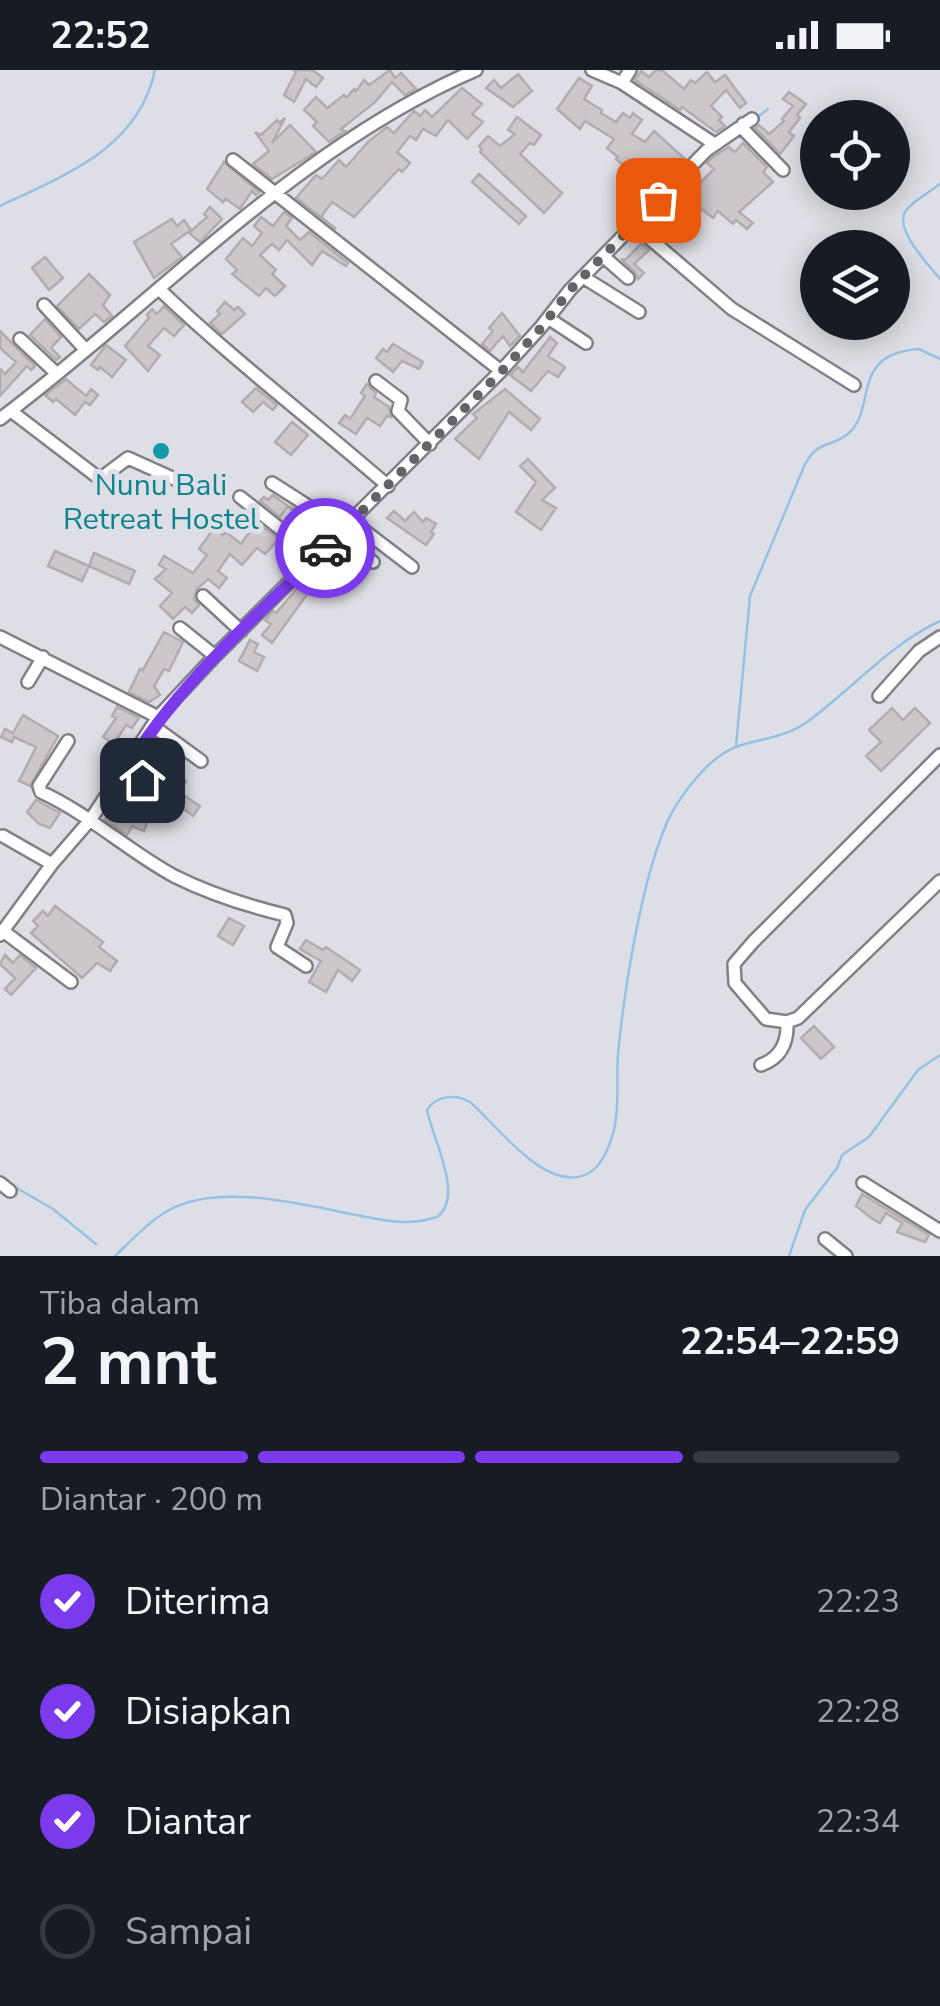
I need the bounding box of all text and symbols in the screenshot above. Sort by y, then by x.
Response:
text: 22:52 [50,10,151,61]
map controls [800,100,910,340]
button: locate [800,100,910,210]
pin [616,158,701,243]
icon: bag [631,173,686,228]
button: layers [800,230,910,340]
marker: Nunu Bali Retreat Hostel [150,440,172,462]
place label: Nunu Bali Retreat Hostel [63,465,259,540]
courier [275,498,375,598]
icon: car [298,521,353,576]
pin [100,738,185,823]
icon: home [115,753,170,808]
text: Tiba dalam [40,1282,200,1325]
text: 22:54–22:59 [680,1316,900,1367]
text: 2 mnt [40,1318,217,1407]
text: Diantar · 200 m [40,1478,263,1521]
icon: check [40,1574,95,1629]
text: Diterima [125,1576,270,1627]
text: 22:23 [816,1580,900,1623]
icon: check [40,1684,95,1739]
text: Disiapkan [125,1686,292,1737]
text: 22:28 [816,1690,900,1733]
icon: check [40,1794,95,1849]
text: Diantar [125,1796,251,1847]
text: 22:34 [816,1800,900,1843]
text: Sampai [125,1906,252,1957]

